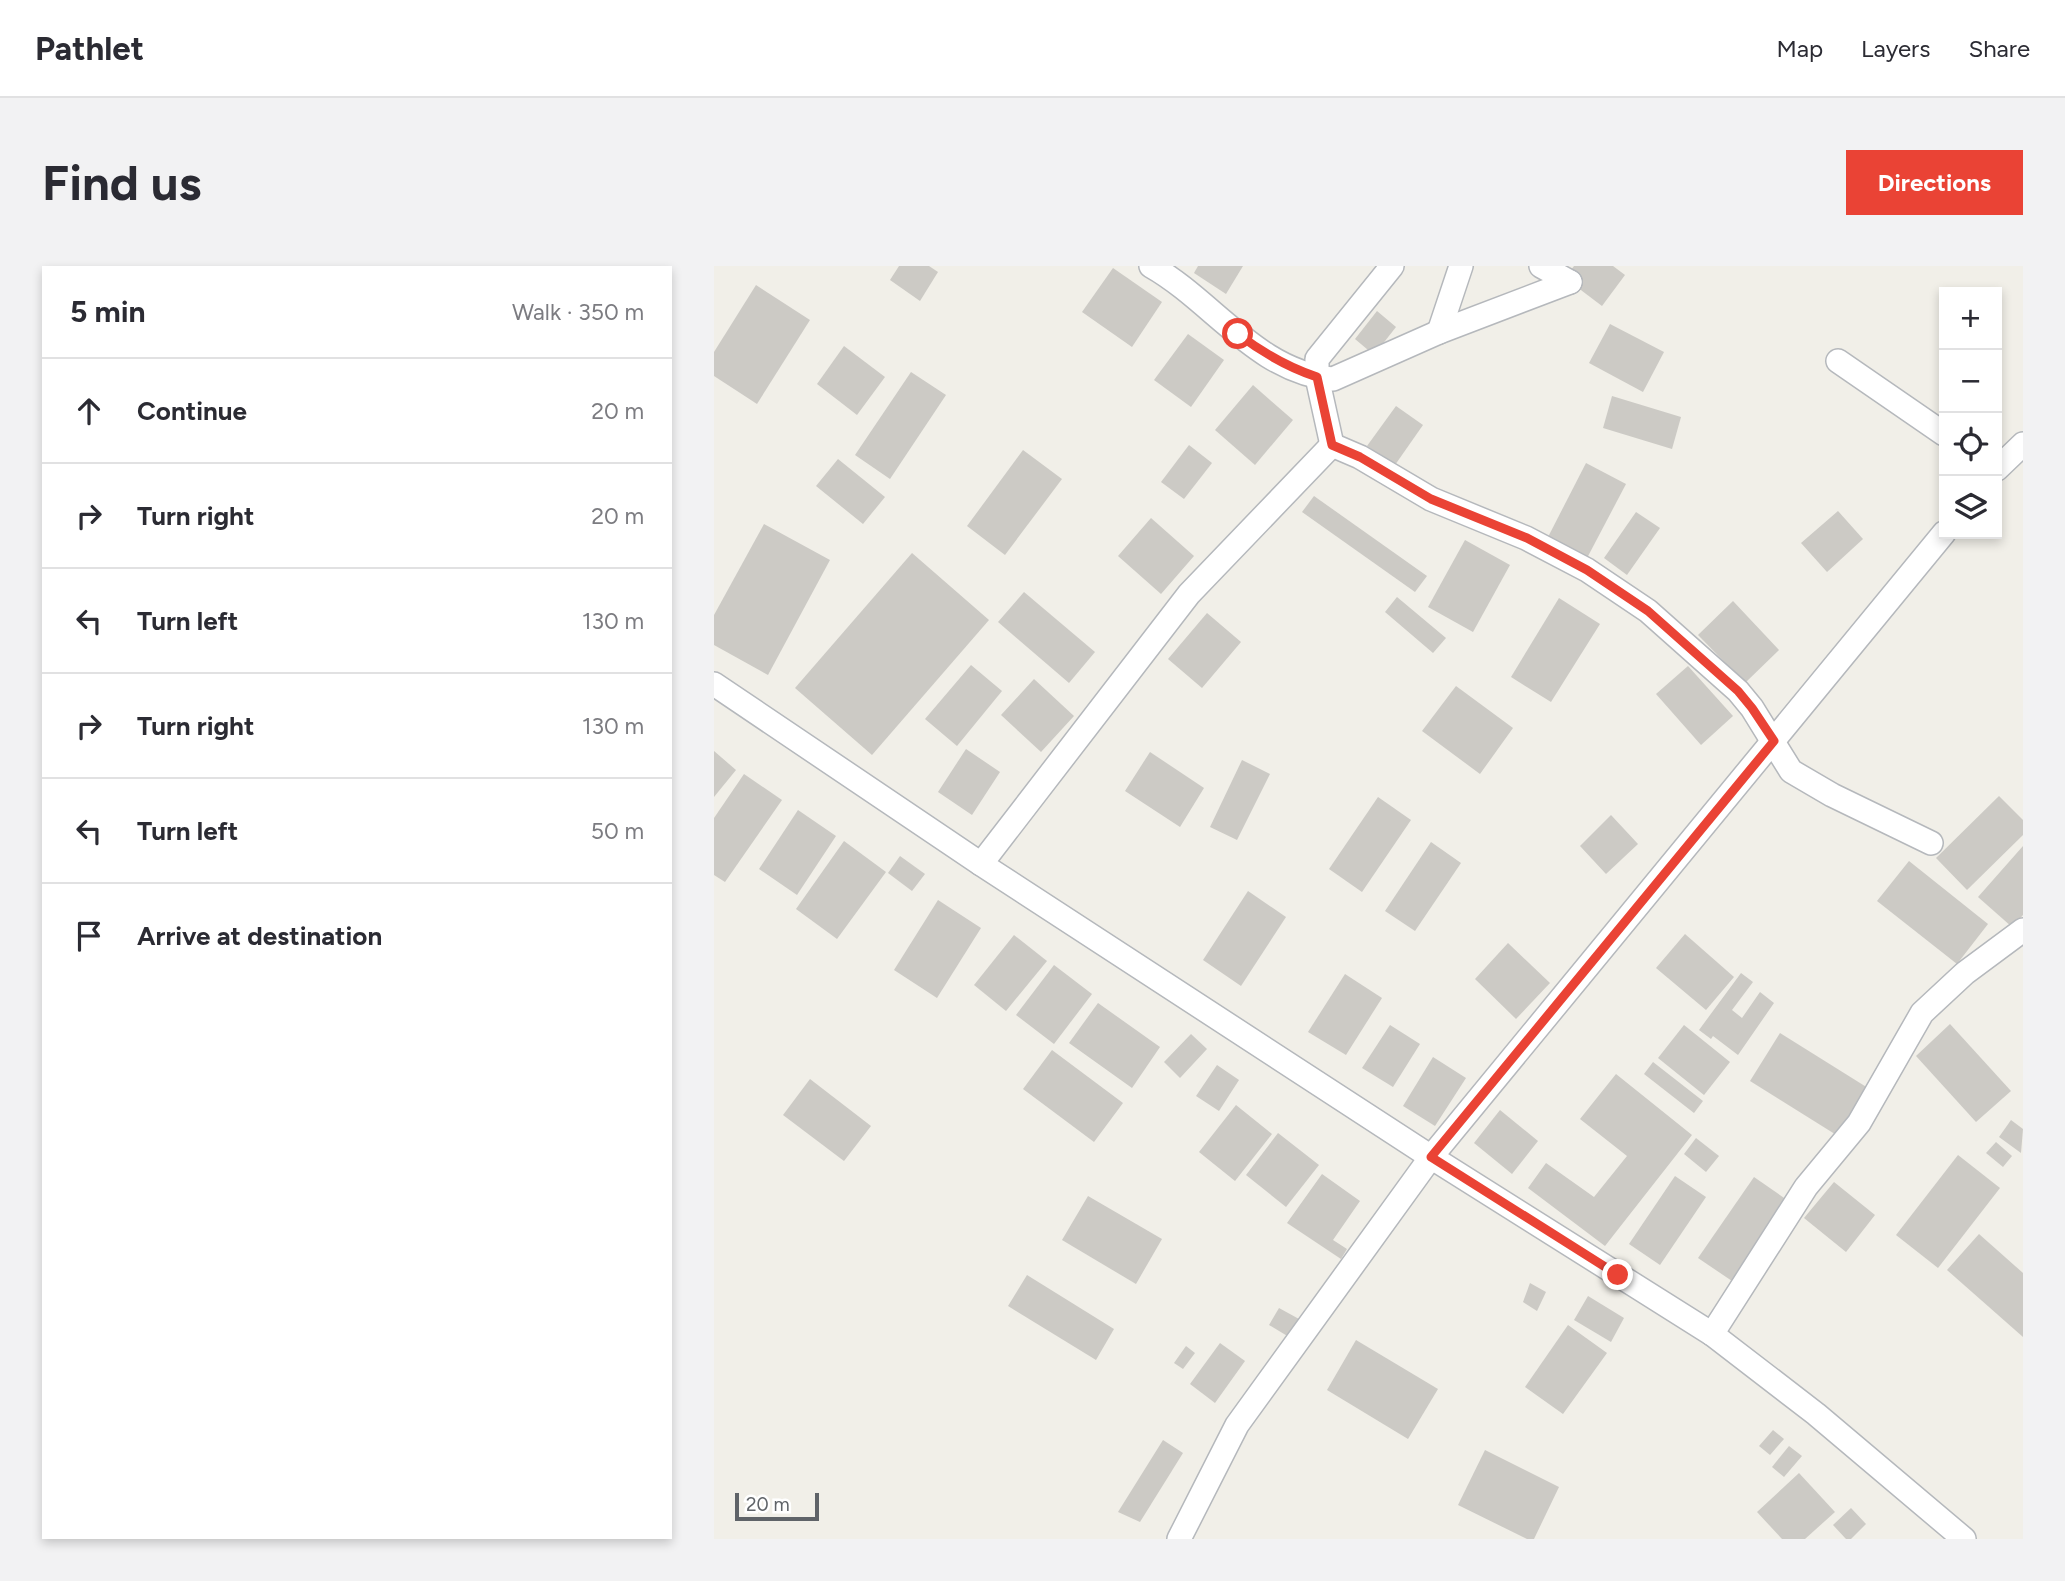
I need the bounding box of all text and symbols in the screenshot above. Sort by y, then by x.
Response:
text: Pathlet [35,29,144,68]
text: Map [1776,34,1823,63]
text: Layers [1861,34,1930,63]
text: Share [1968,34,2030,63]
button: Directions [1846,150,2023,215]
text: Find us [42,153,201,212]
map controls [1939,287,2002,539]
button: + [1939,287,2002,350]
text: 5 min [70,293,146,330]
text: Walk · 350 m [512,298,644,326]
route start [1222,318,1253,349]
button: − [1939,350,2002,413]
icon: ahead [70,392,108,430]
text: Continue [137,395,247,427]
text: 20 m [591,397,644,425]
button: locate [1939,413,2002,476]
button: layers [1939,476,2002,539]
icon: right [70,497,108,535]
text: Turn right [137,500,254,532]
text: 20 m [591,502,644,530]
icon: left [70,602,108,640]
text: Turn left [137,605,238,637]
text: 130 m [582,607,644,635]
icon: right [70,707,108,745]
text: Turn right [137,710,254,742]
text: 130 m [582,712,644,740]
icon: left [70,812,108,850]
text: Turn left [137,815,238,847]
text: 50 m [591,817,644,845]
icon: arrive [70,917,108,955]
text: Arrive at destination [137,920,382,952]
route end [1602,1259,1633,1290]
scale bar [735,1490,819,1522]
text: 20 m [746,1493,790,1516]

